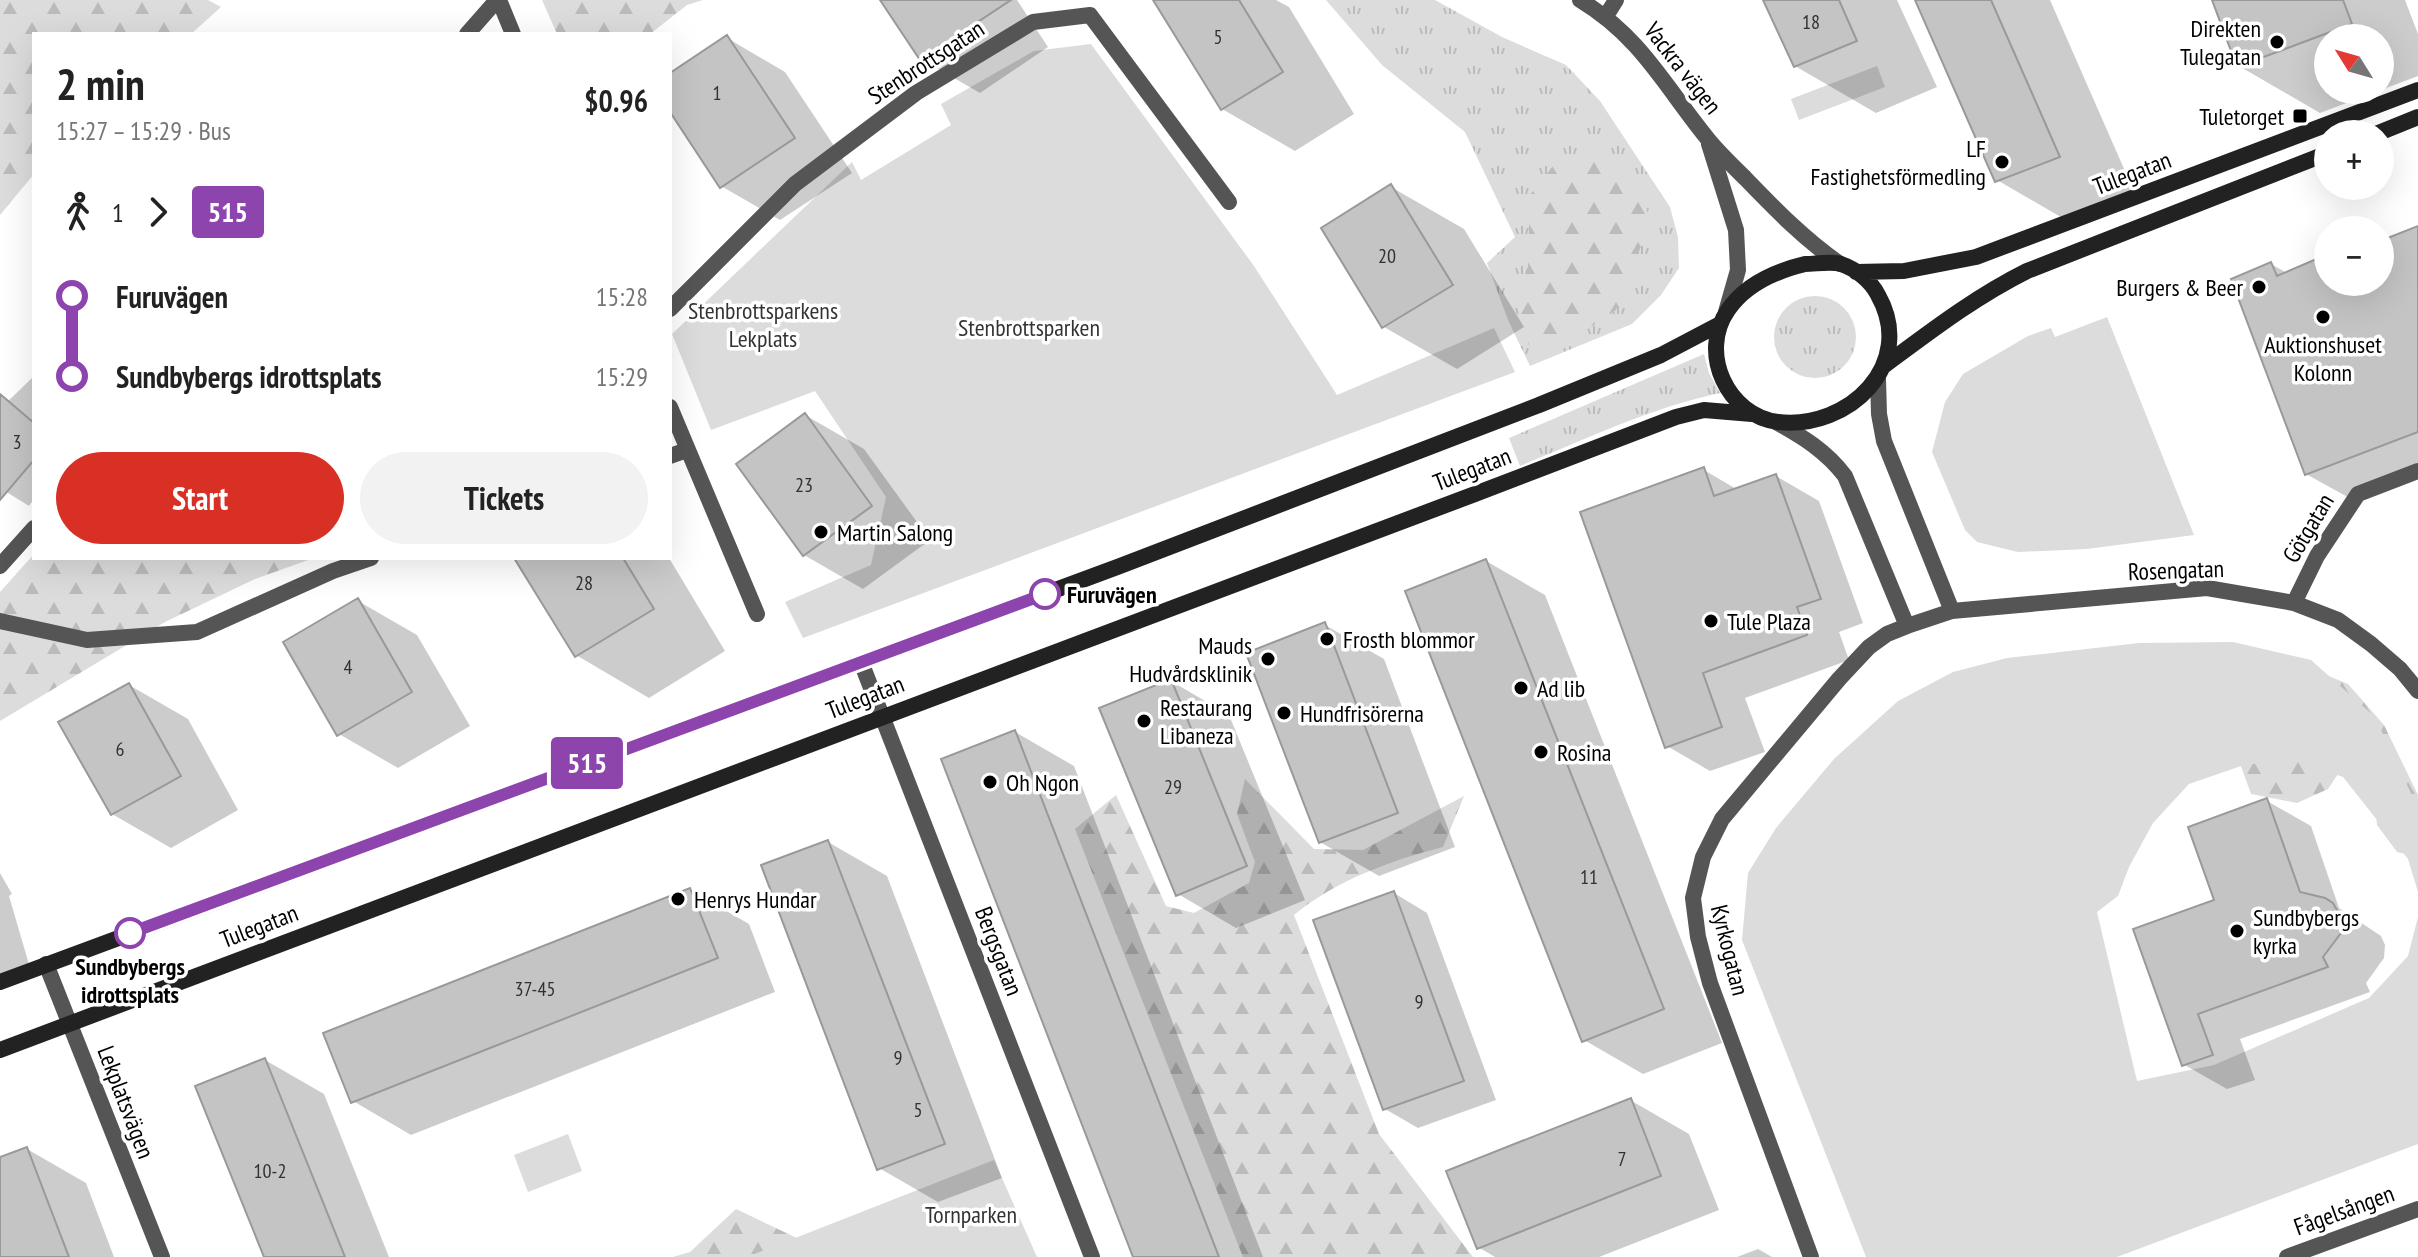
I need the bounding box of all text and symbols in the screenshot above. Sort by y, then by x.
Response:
house number: 18 [1802,9,1820,35]
street label: Stenbrottsgatan [862,13,990,111]
place label: Direkten Tulegatan [2180,13,2261,72]
street label: Vackra vägen [1637,15,1729,120]
house number: 5 [1214,24,1223,50]
north arrow [2314,24,2394,104]
map controls [2314,24,2394,296]
marker: Direkten Tulegatan [2268,33,2286,51]
text: 2 min [56,55,145,112]
house number: 1 [713,80,722,106]
text: $0.96 [584,81,648,120]
place label: Tuletorget [2199,101,2284,132]
marker: Tuletorget [2291,107,2309,125]
text: 15:27 – 15:29 · Bus [56,114,231,147]
button: + [2314,120,2394,200]
place label: LF Fastighetsförmedling [1810,133,1986,192]
street label: Tulegatan [2089,144,2175,202]
marker: LF Fastighetsförmedling [1993,153,2011,171]
icon: walk [56,190,100,234]
icon: forward [136,190,180,234]
text: 515 [208,193,248,230]
text: 1 [112,196,124,229]
button: − [2314,216,2394,296]
house number: 20 [1378,243,1396,269]
place label: Burgers & Beer [2116,272,2243,303]
text: Furuvägen [116,277,228,316]
marker: Burgers & Beer [2250,278,2268,296]
text: 15:28 [596,280,648,313]
park label: Stenbrottsparkens Lekplats [688,295,838,354]
marker: Auktionshuset Kolonn [2314,308,2332,326]
park label: Stenbrottsparken [958,312,1100,343]
place label: Auktionshuset Kolonn [2264,329,2382,388]
text: Sundbybergs idrottsplats [116,357,382,396]
text: 15:29 [596,360,648,393]
house number: 3 [13,429,22,455]
street label: Tulegatan [1429,440,1515,498]
button: Start [56,452,344,544]
button: Tickets [360,452,648,544]
house number: 23 [795,472,813,498]
street label: Götgatan [2275,488,2341,568]
place label: Martin Salong [837,517,953,548]
marker: Martin Salong [812,523,830,541]
street label: Rosengatan [2127,553,2225,587]
house number: 28 [575,570,593,596]
marker: Furuvägen [1030,579,1060,609]
place label: Furuvägen [1067,579,1157,610]
place label: Tule Plaza [1727,606,1811,637]
marker: Tule Plaza [1702,612,1720,630]
place label: Frosth blommor [1343,624,1475,655]
place label: Mauds Hudvårdsklinik [1129,630,1253,689]
marker: Frosth blommor [1318,630,1336,648]
marker: Mauds Hudvårdsklinik [1259,650,1277,668]
house number: 4 [344,654,353,680]
street label: Tulegatan [822,668,908,726]
place label: Ad lib [1537,673,1585,704]
marker: Ad lib [1512,679,1530,697]
place label: Restaurang Libaneza [1160,692,1252,751]
place label: Hundfrisörerna [1300,698,1424,729]
marker: Hundfrisörerna [1275,704,1293,722]
marker: Restaurang Libaneza [1135,712,1153,730]
house number: 6 [116,736,125,762]
line badge: 515 [541,737,633,789]
place label: Rosina [1557,737,1611,768]
marker: Rosina [1532,743,1550,761]
text: 515 [567,744,607,781]
place label: Oh Ngon [1006,767,1079,798]
marker: Oh Ngon [981,773,999,791]
house number: 29 [1164,774,1182,800]
house number: 11 [1580,864,1598,890]
place label: Henrys Hundar [694,884,817,915]
marker: Henrys Hundar [669,890,687,908]
street label: Tulegatan [216,897,302,955]
street label: Kyrkogatan [1704,901,1756,999]
street label: Bergsgatan [968,902,1030,1000]
place label: Sundbybergs kyrka [2253,902,2359,961]
marker: Sundbybergs idrottsplats [115,918,145,948]
marker: Sundbybergs kyrka [2228,922,2246,940]
place label: Sundbybergs idrottsplats [75,951,185,1010]
house number: 37-45 [515,976,555,1002]
house number: 9 [1415,989,1424,1015]
street label: Lekplatsvägen [90,1041,162,1163]
house number: 9 [894,1045,903,1071]
house number: 5 [914,1097,923,1123]
house number: 7 [1618,1146,1627,1172]
house number: 10-2 [254,1158,286,1184]
street label: Fågelsången [2290,1178,2398,1242]
park label: Tornparken [925,1199,1017,1230]

